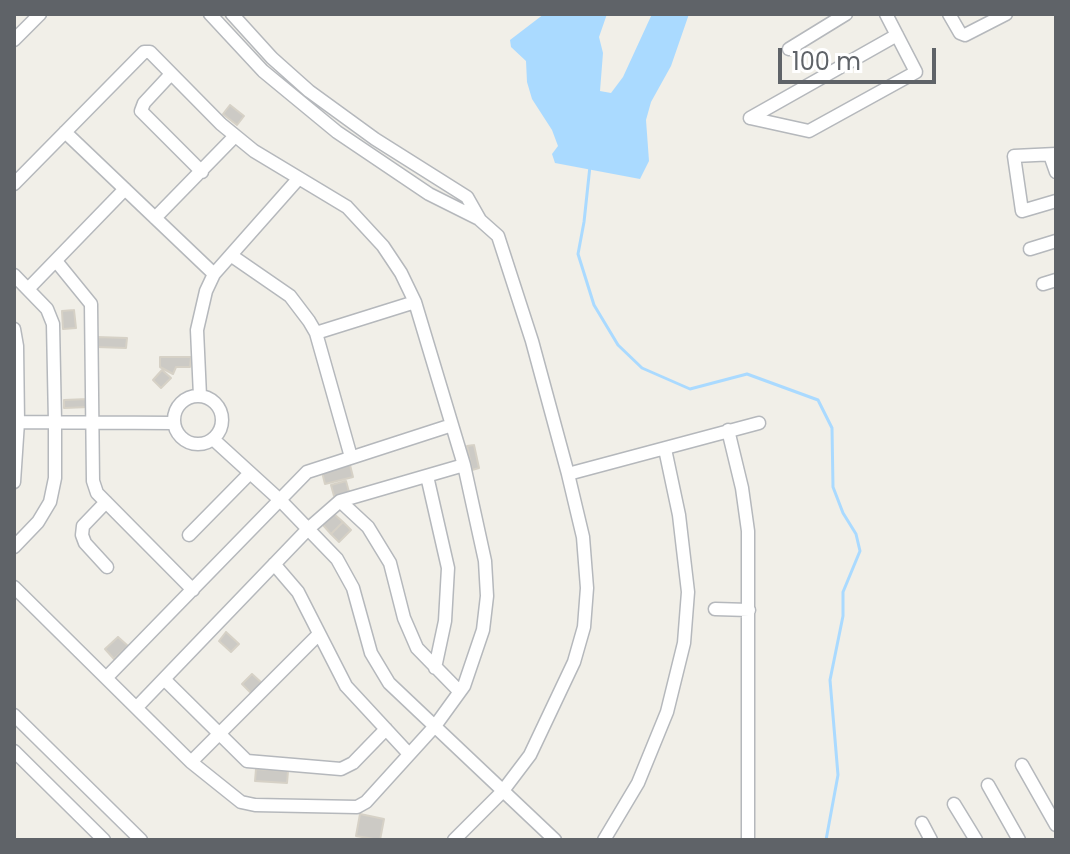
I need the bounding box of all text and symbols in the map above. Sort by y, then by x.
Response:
scale bar [782,32,940,82]
text: 100 m [792,45,861,78]

